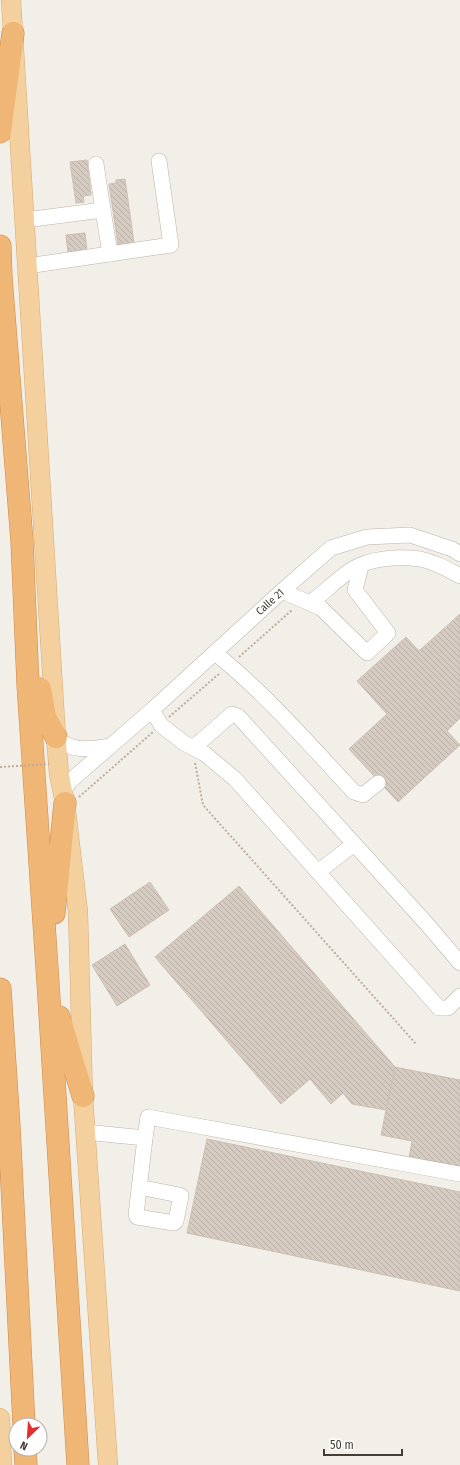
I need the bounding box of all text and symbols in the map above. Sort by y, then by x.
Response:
street label: Calle 21 [253,586,287,618]
north arrow [8,1417,48,1457]
scale bar [324,1431,402,1457]
text: N [18,1438,30,1453]
text: 50 m [330,1438,354,1452]

